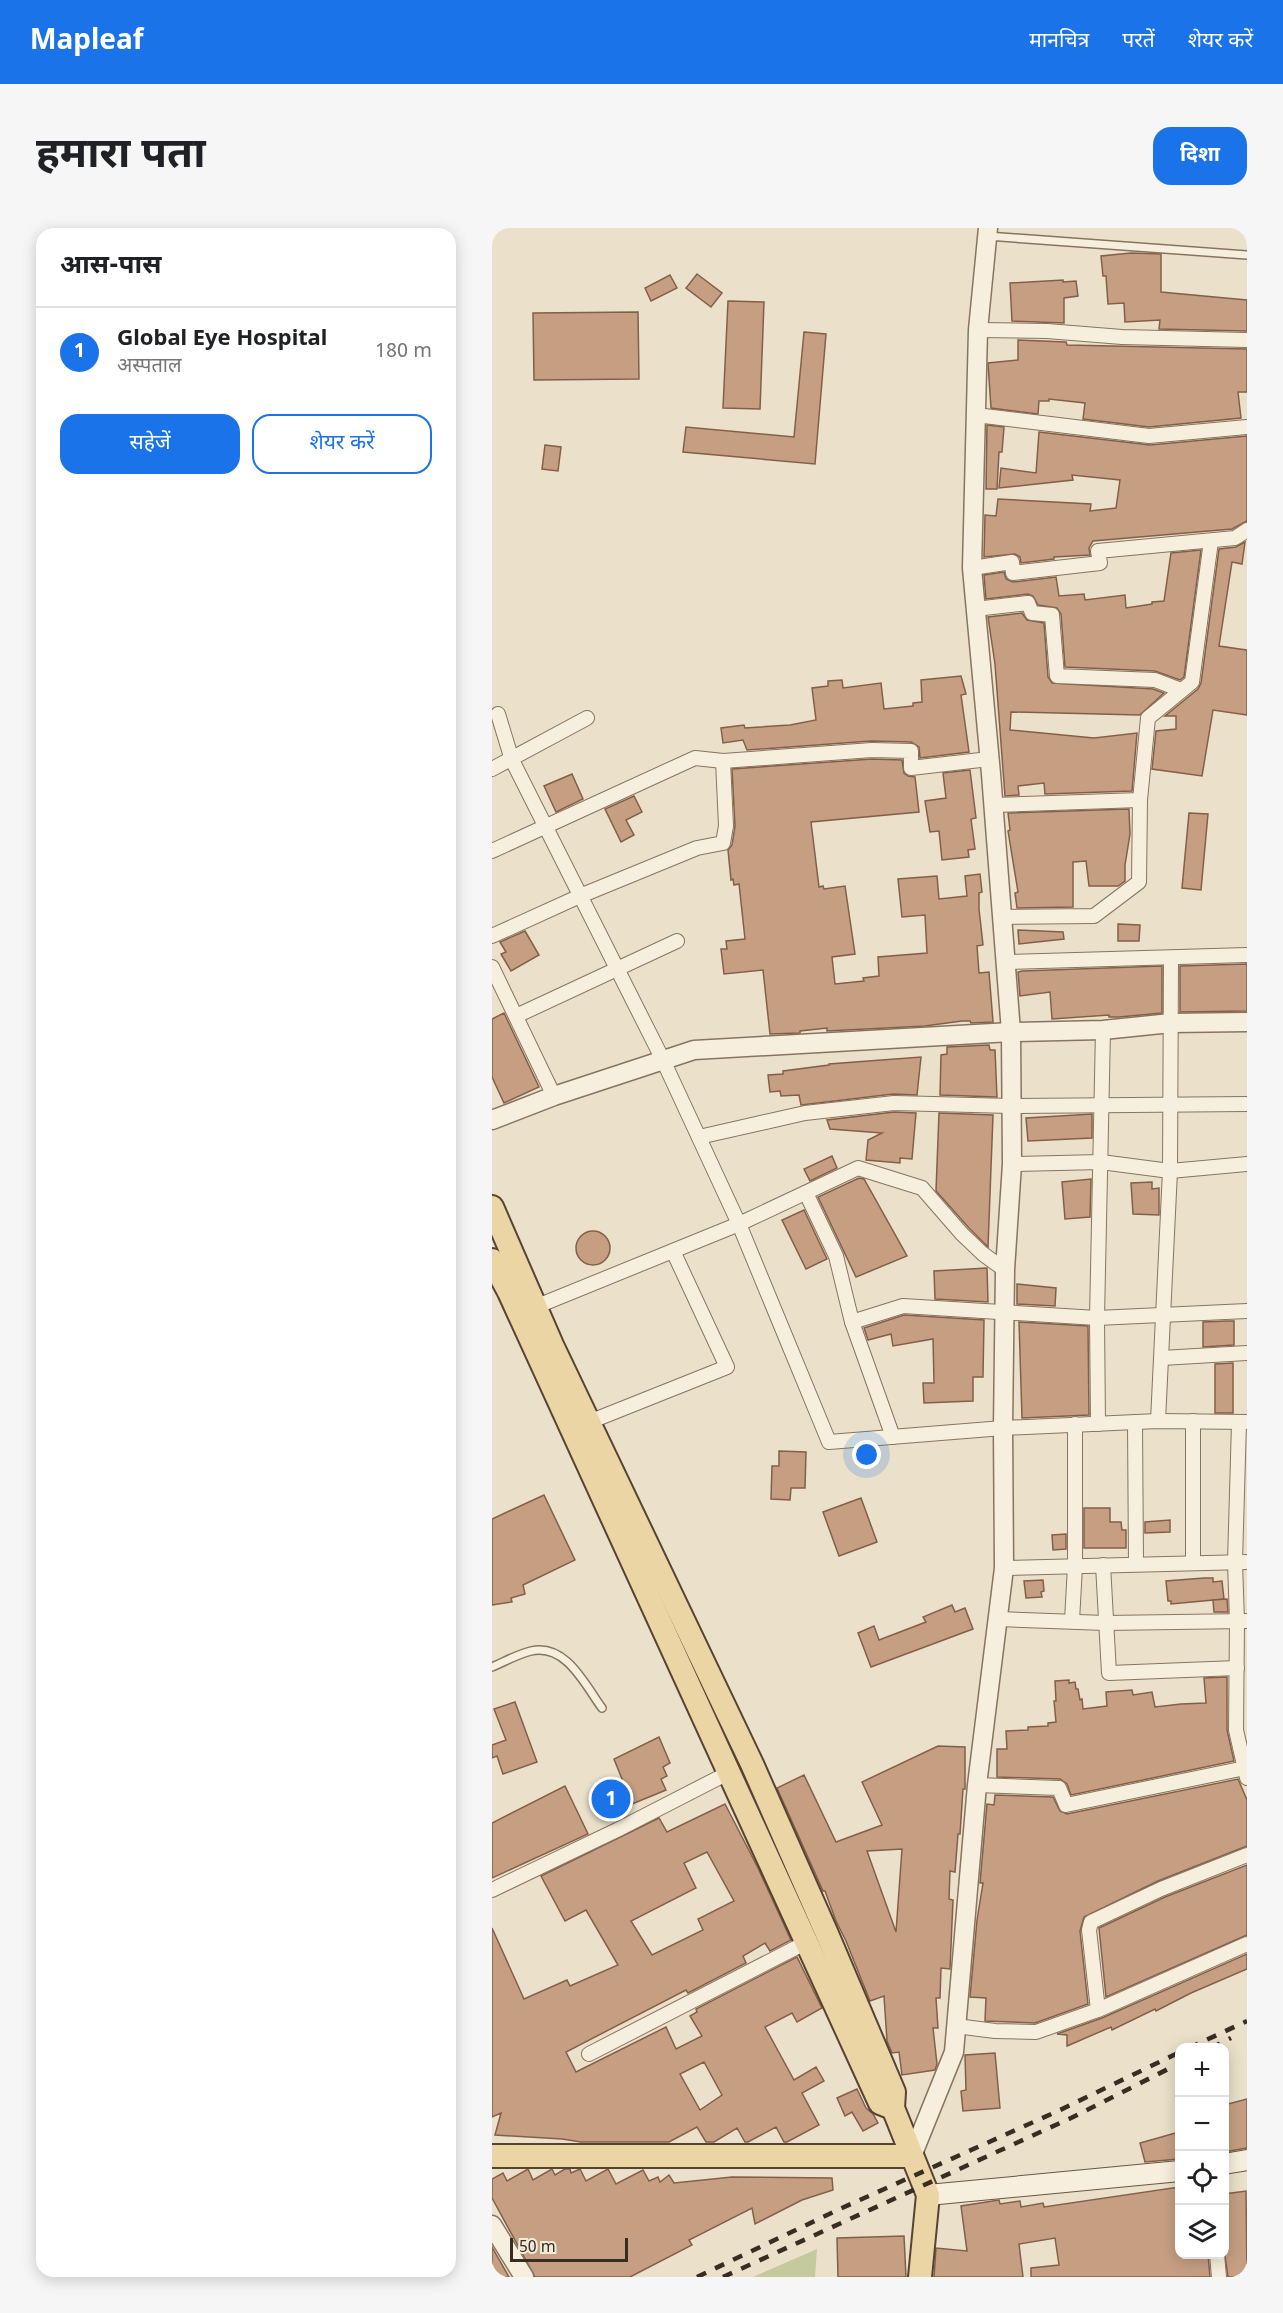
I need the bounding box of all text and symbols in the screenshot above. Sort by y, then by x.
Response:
text: Mapleaf [30,24,144,60]
text: मानचित्र [1029,28,1089,56]
text: परतें [1122,28,1155,56]
text: शेयर करें [1188,28,1253,56]
button: दिशा [1153,127,1247,185]
text: हमारा पता [36,129,206,184]
text: आस-पास [60,250,161,284]
text: Global Eye Hospital [117,325,327,354]
text: 1 [74,339,85,365]
text: 180 m [375,339,432,365]
text: अस्पताल [117,354,182,380]
button: सहेजें [60,414,240,474]
button: शेयर करें [252,414,432,474]
your location [852,1440,881,1469]
pin: 1 [592,1776,630,1822]
map controls [1175,2043,1229,2259]
button: + [1175,2043,1229,2097]
button: − [1175,2097,1229,2151]
button: locate [1175,2151,1229,2205]
button: layers [1175,2205,1229,2259]
scale bar [510,2235,628,2262]
text: 50 m [519,2238,556,2259]

